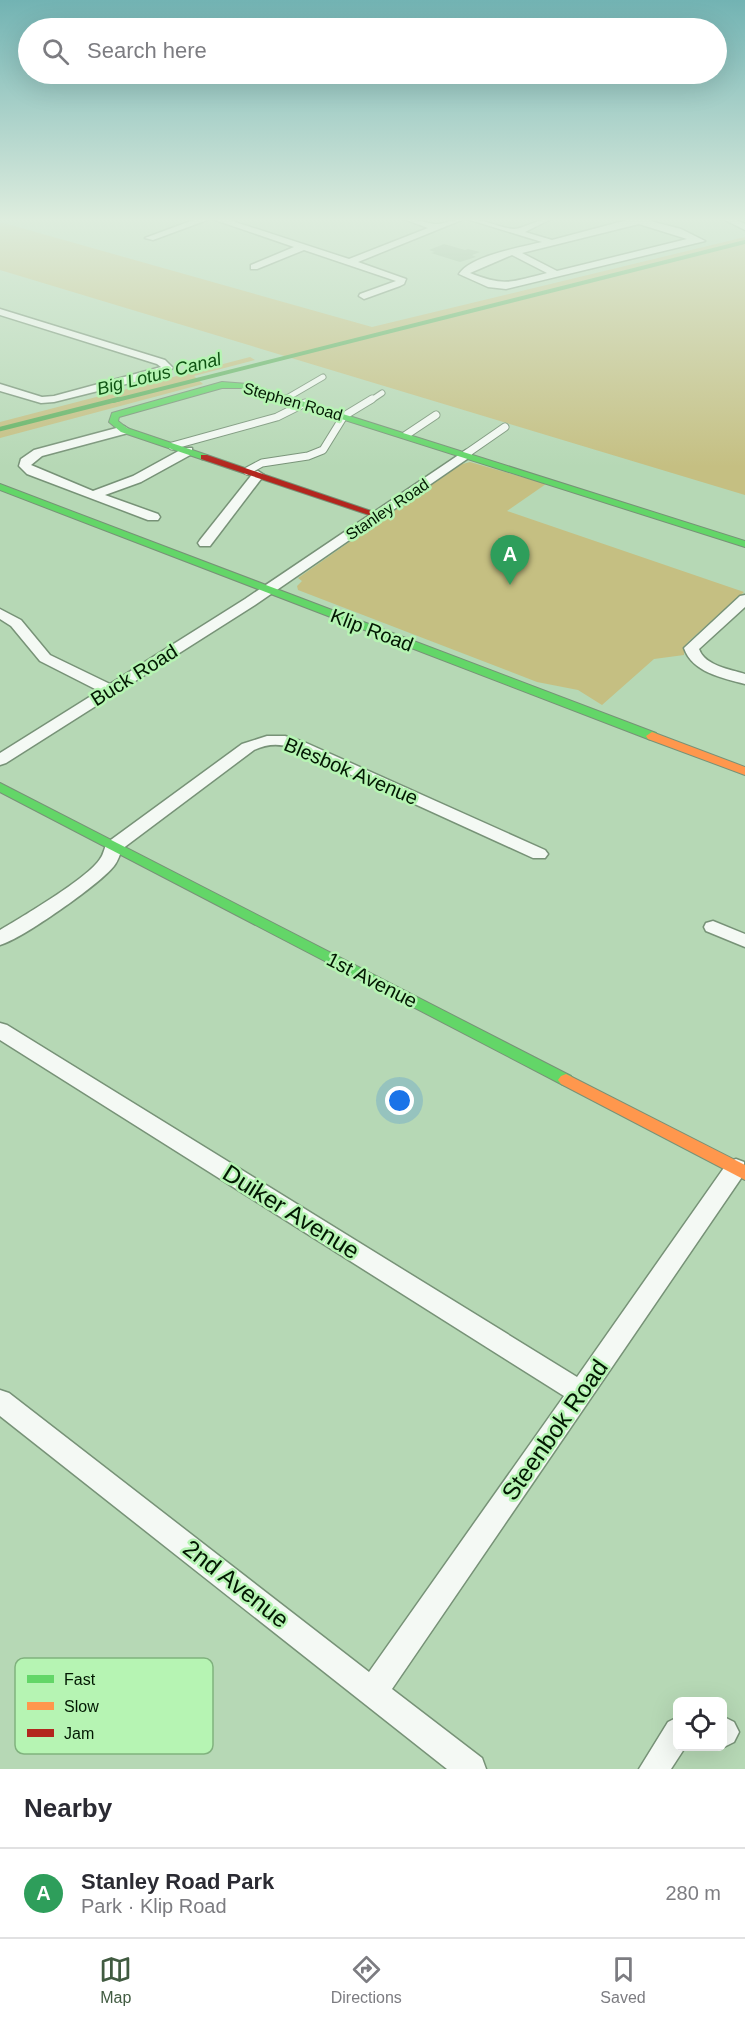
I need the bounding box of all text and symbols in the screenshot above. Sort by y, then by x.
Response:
search box [18,18,727,84]
icon: search [39,35,72,68]
text: Search here [87,38,207,63]
water label: Big Lotus Canal [95,349,224,399]
street label: Stephen Road [241,379,344,424]
street label: Stanley Road [343,476,432,543]
pin: A [490,536,530,585]
street label: Klip Road [328,604,416,656]
street label: Buck Road [87,640,181,710]
street label: Blesbok Avenue [281,733,421,809]
street label: 1st Avenue [323,948,421,1012]
your location [385,1086,414,1115]
street label: Duiker Avenue [218,1159,364,1264]
street label: Steenbok Road [496,1354,613,1505]
street label: 2nd Avenue [178,1534,294,1633]
legend [15,1658,213,1754]
text: Fast [64,1671,96,1688]
map controls [673,1697,727,1751]
button: locate [673,1697,727,1751]
text: Slow [64,1698,99,1715]
text: Jam [64,1725,94,1742]
text: Nearby [24,1793,112,1823]
text: Stanley Road Park [81,1869,274,1894]
text: A [36,1882,51,1904]
text: 280 m [665,1882,721,1904]
text: Park · Klip Road [81,1895,227,1917]
tab: Map [99,1953,132,2007]
tab: Directions [331,1953,402,2007]
tab: Saved [600,1953,646,2007]

